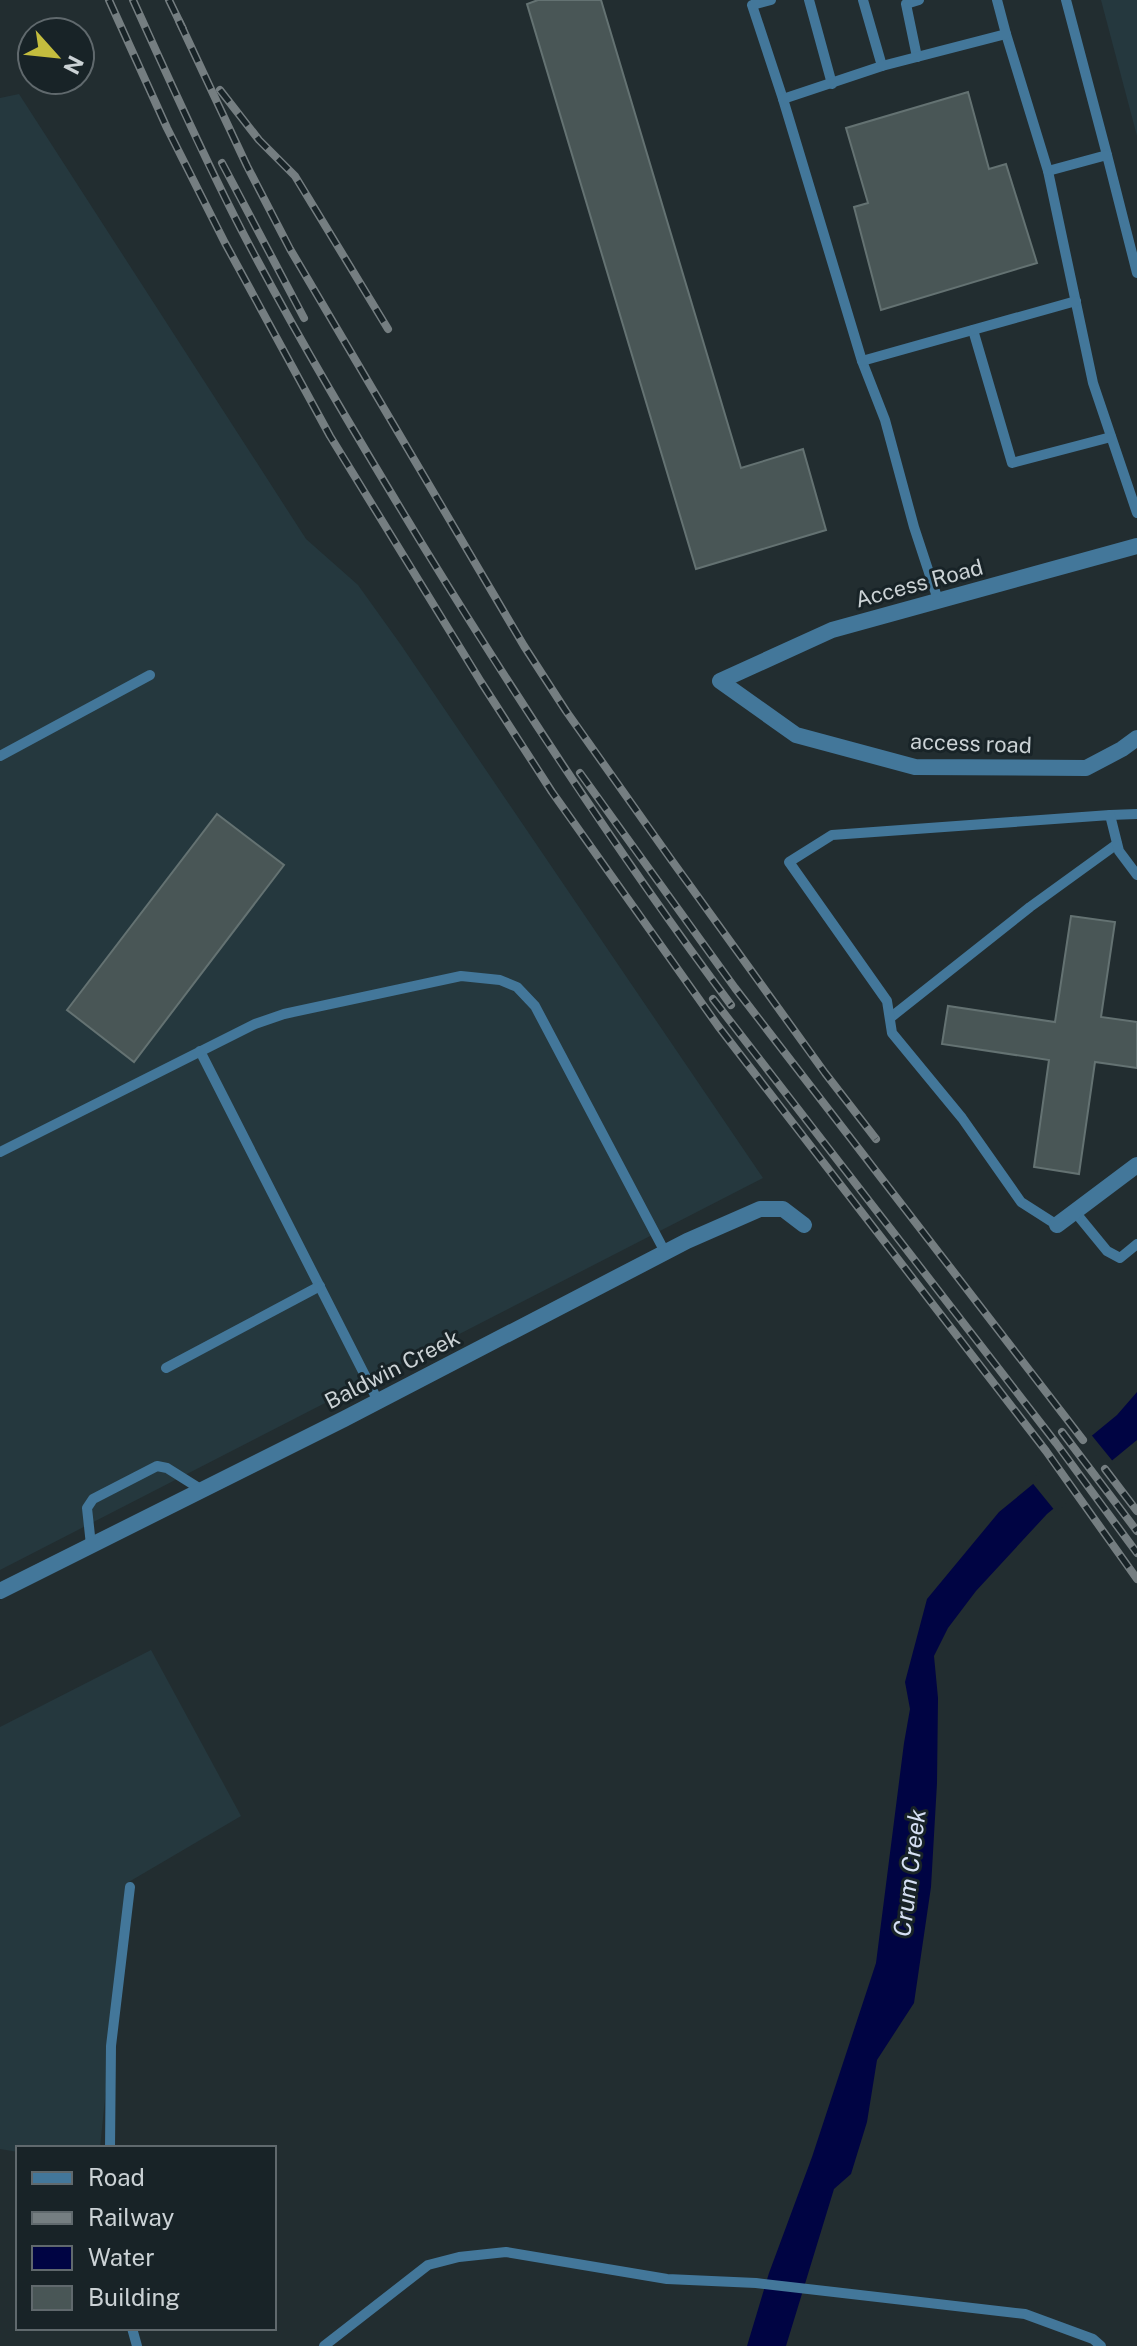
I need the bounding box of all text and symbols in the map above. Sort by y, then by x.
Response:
north arrow [16,16,96,96]
text: N [58,52,89,79]
street label: Access Road [852,553,986,613]
street label: access road [910,728,1032,758]
street label: Baldwin Creek [320,1324,464,1414]
water label: Crum Creek [887,1807,931,1938]
legend [16,2146,276,2330]
text: Road [88,2163,145,2191]
text: Railway [88,2203,174,2231]
text: Water [88,2243,155,2271]
text: Building [88,2283,180,2311]

